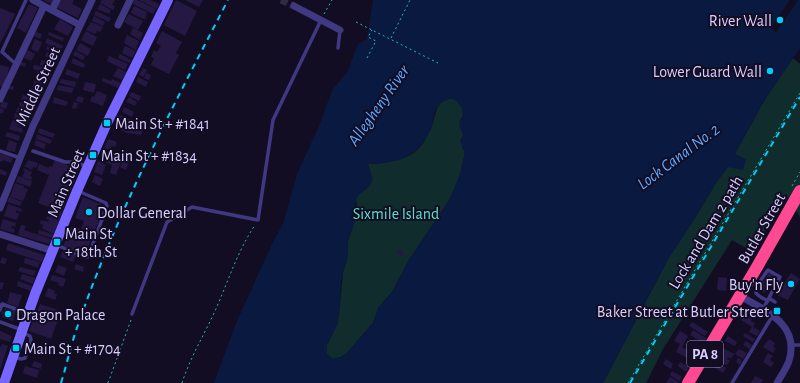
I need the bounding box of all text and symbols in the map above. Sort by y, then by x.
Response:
place label: River Wall [709,13,772,29]
marker: River Wall [775,15,785,25]
street label: Middle Street [13,45,63,128]
water label: Allegheny River [344,61,413,150]
place label: Lower Guard Wall [653,64,762,80]
marker: Lower Guard Wall [765,66,775,76]
place label: Main St + #1841 [115,116,210,132]
marker: Main St + #1841 [102,118,112,128]
water label: Lock Canal No. 2 [634,120,723,193]
street label: Main Street [44,147,87,220]
place label: Main St + #1834 [101,148,197,164]
marker: Main St + #1834 [88,150,98,160]
street label: Lock and Dam 2 path [666,173,746,292]
street label: Butler Street [735,190,788,267]
place label: Dollar General [97,205,187,221]
park label: Sixmile Island [353,206,439,222]
marker: Dollar General [84,207,94,217]
place label: Main St + 18th St [65,226,117,260]
marker: Main St + 18th St [52,237,62,247]
place label: Buy'n Fly [729,277,783,294]
marker: Buy'n Fly [786,279,796,289]
place label: Baker Street at Butler Street [597,304,769,320]
marker: Baker Street at Butler Street [772,306,782,316]
place label: Dragon Palace [16,307,105,323]
marker: Dragon Palace [3,309,13,319]
place label: Main St + #1704 [24,341,121,357]
road number: PA 8 [687,341,723,367]
marker: Main St + #1704 [11,343,21,353]

